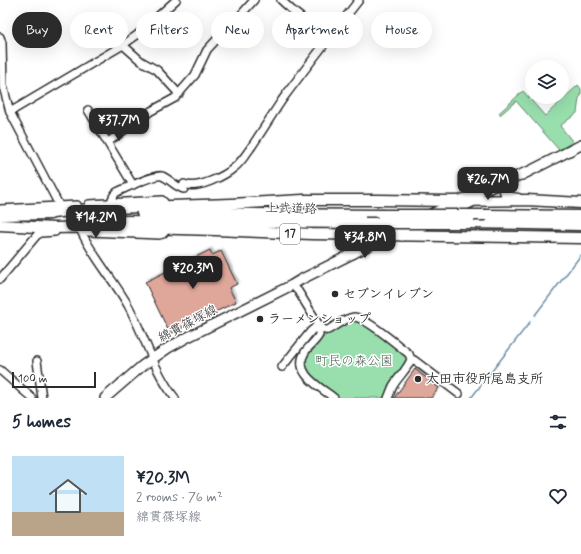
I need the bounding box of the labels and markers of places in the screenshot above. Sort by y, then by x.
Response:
pin: ¥37.7M [86,108,152,142]
pin: ¥26.7M [455,167,521,201]
pin: ¥14.2M [63,205,129,239]
pin: ¥34.8M [332,225,398,259]
pin: ¥20.3M [160,256,226,290]
place label: セブンイレブン [343,286,434,303]
marker: セブンイレブン [330,289,340,299]
place label: ラーメンショップ [268,311,371,328]
marker: ラーメンショップ [255,314,265,324]
place label: 太田市役所尾島支所 [426,371,543,388]
marker: 太田市役所尾島支所 [413,374,423,384]

